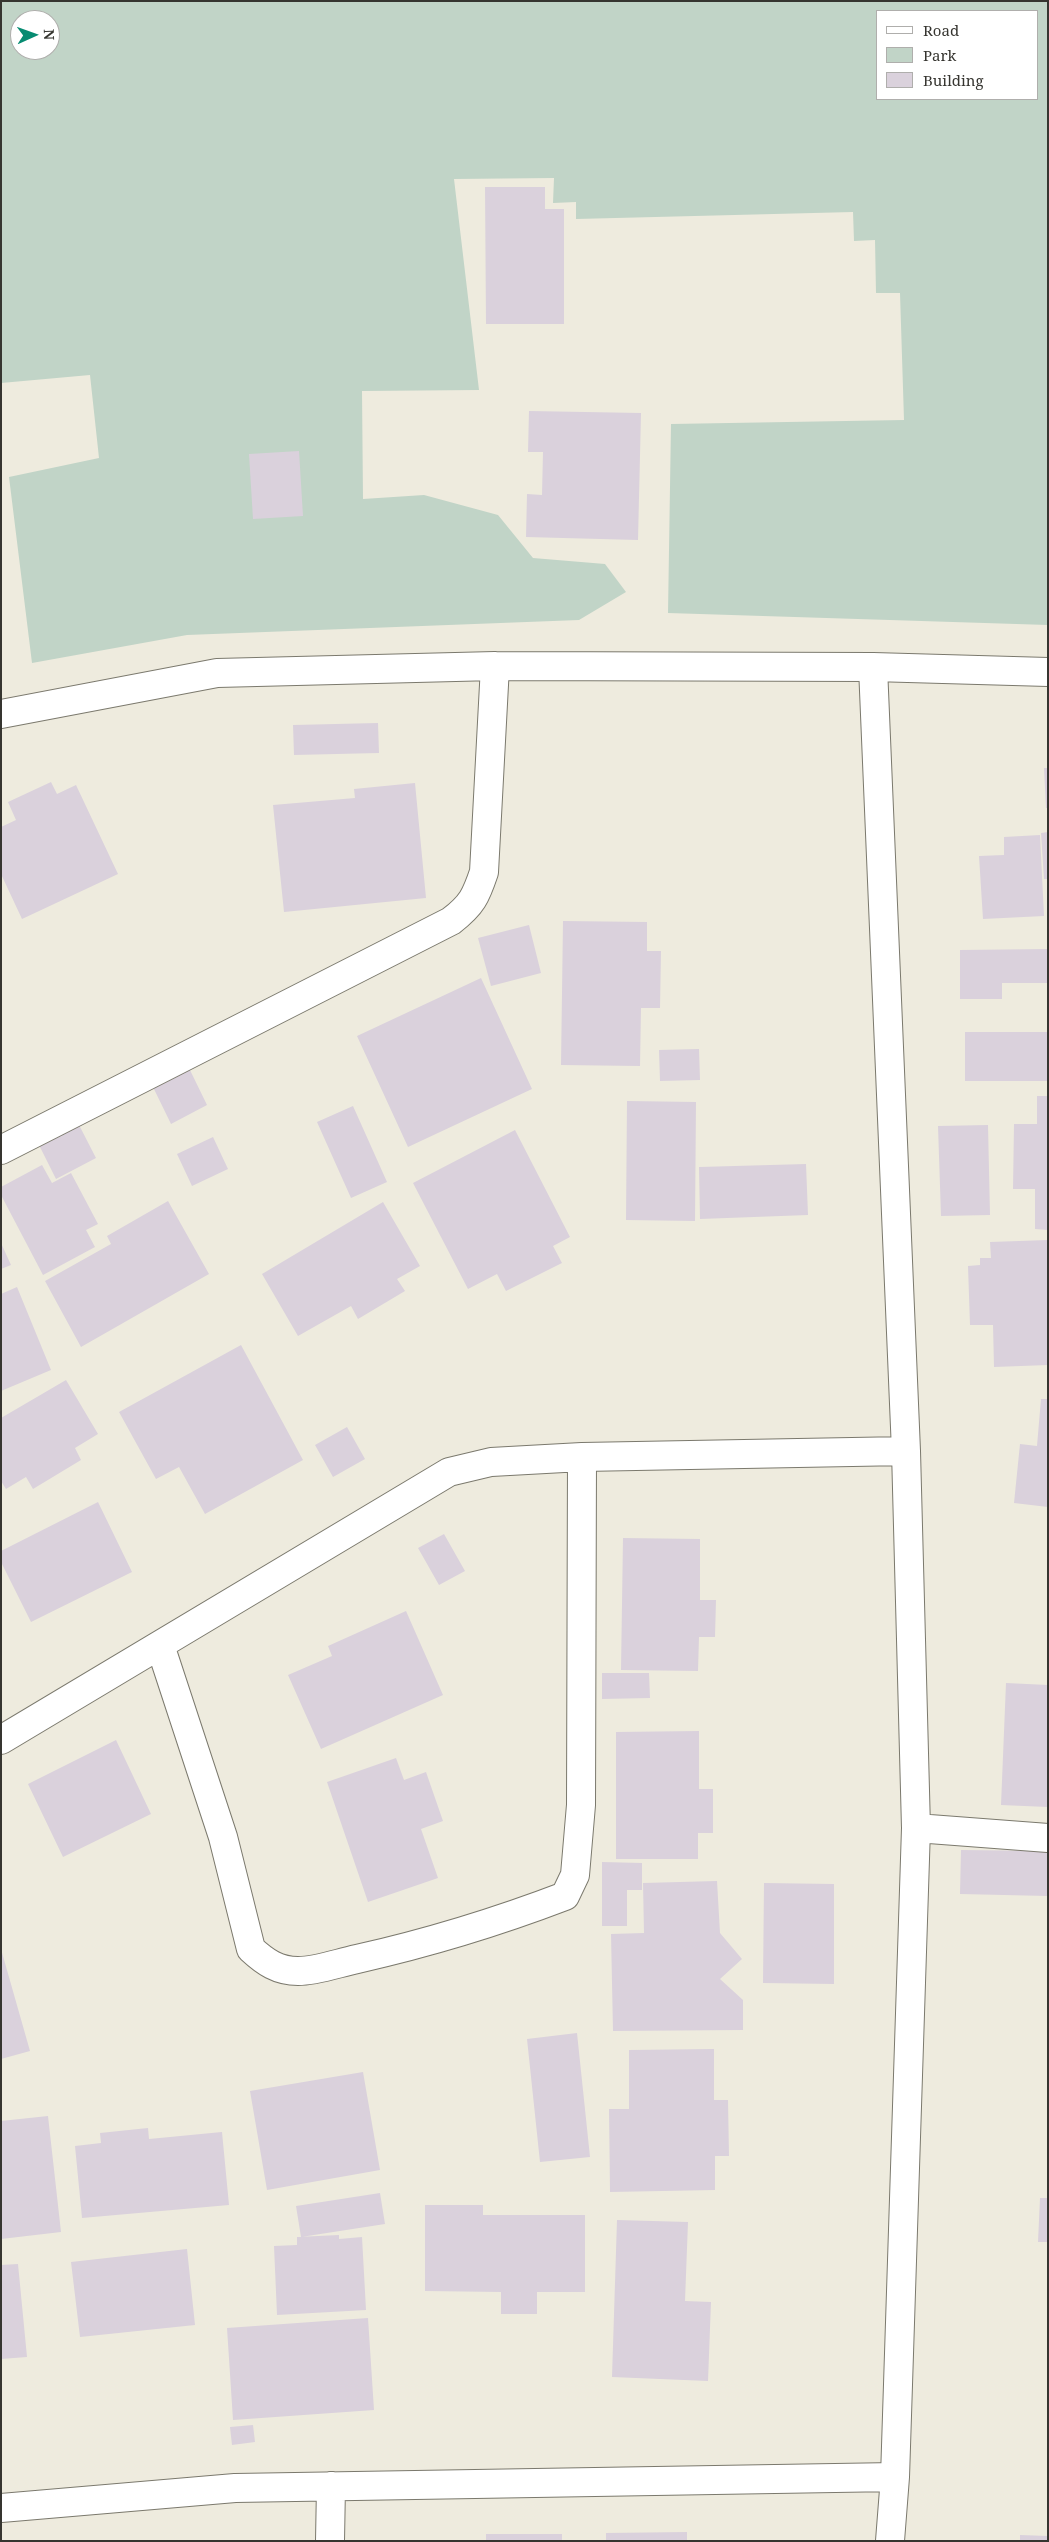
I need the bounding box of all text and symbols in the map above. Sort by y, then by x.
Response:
north arrow [10,10,60,60]
legend [876,10,1039,100]
text: Road [923,20,959,40]
text: N [40,29,59,40]
text: Park [923,45,956,65]
text: Building [923,70,984,90]

